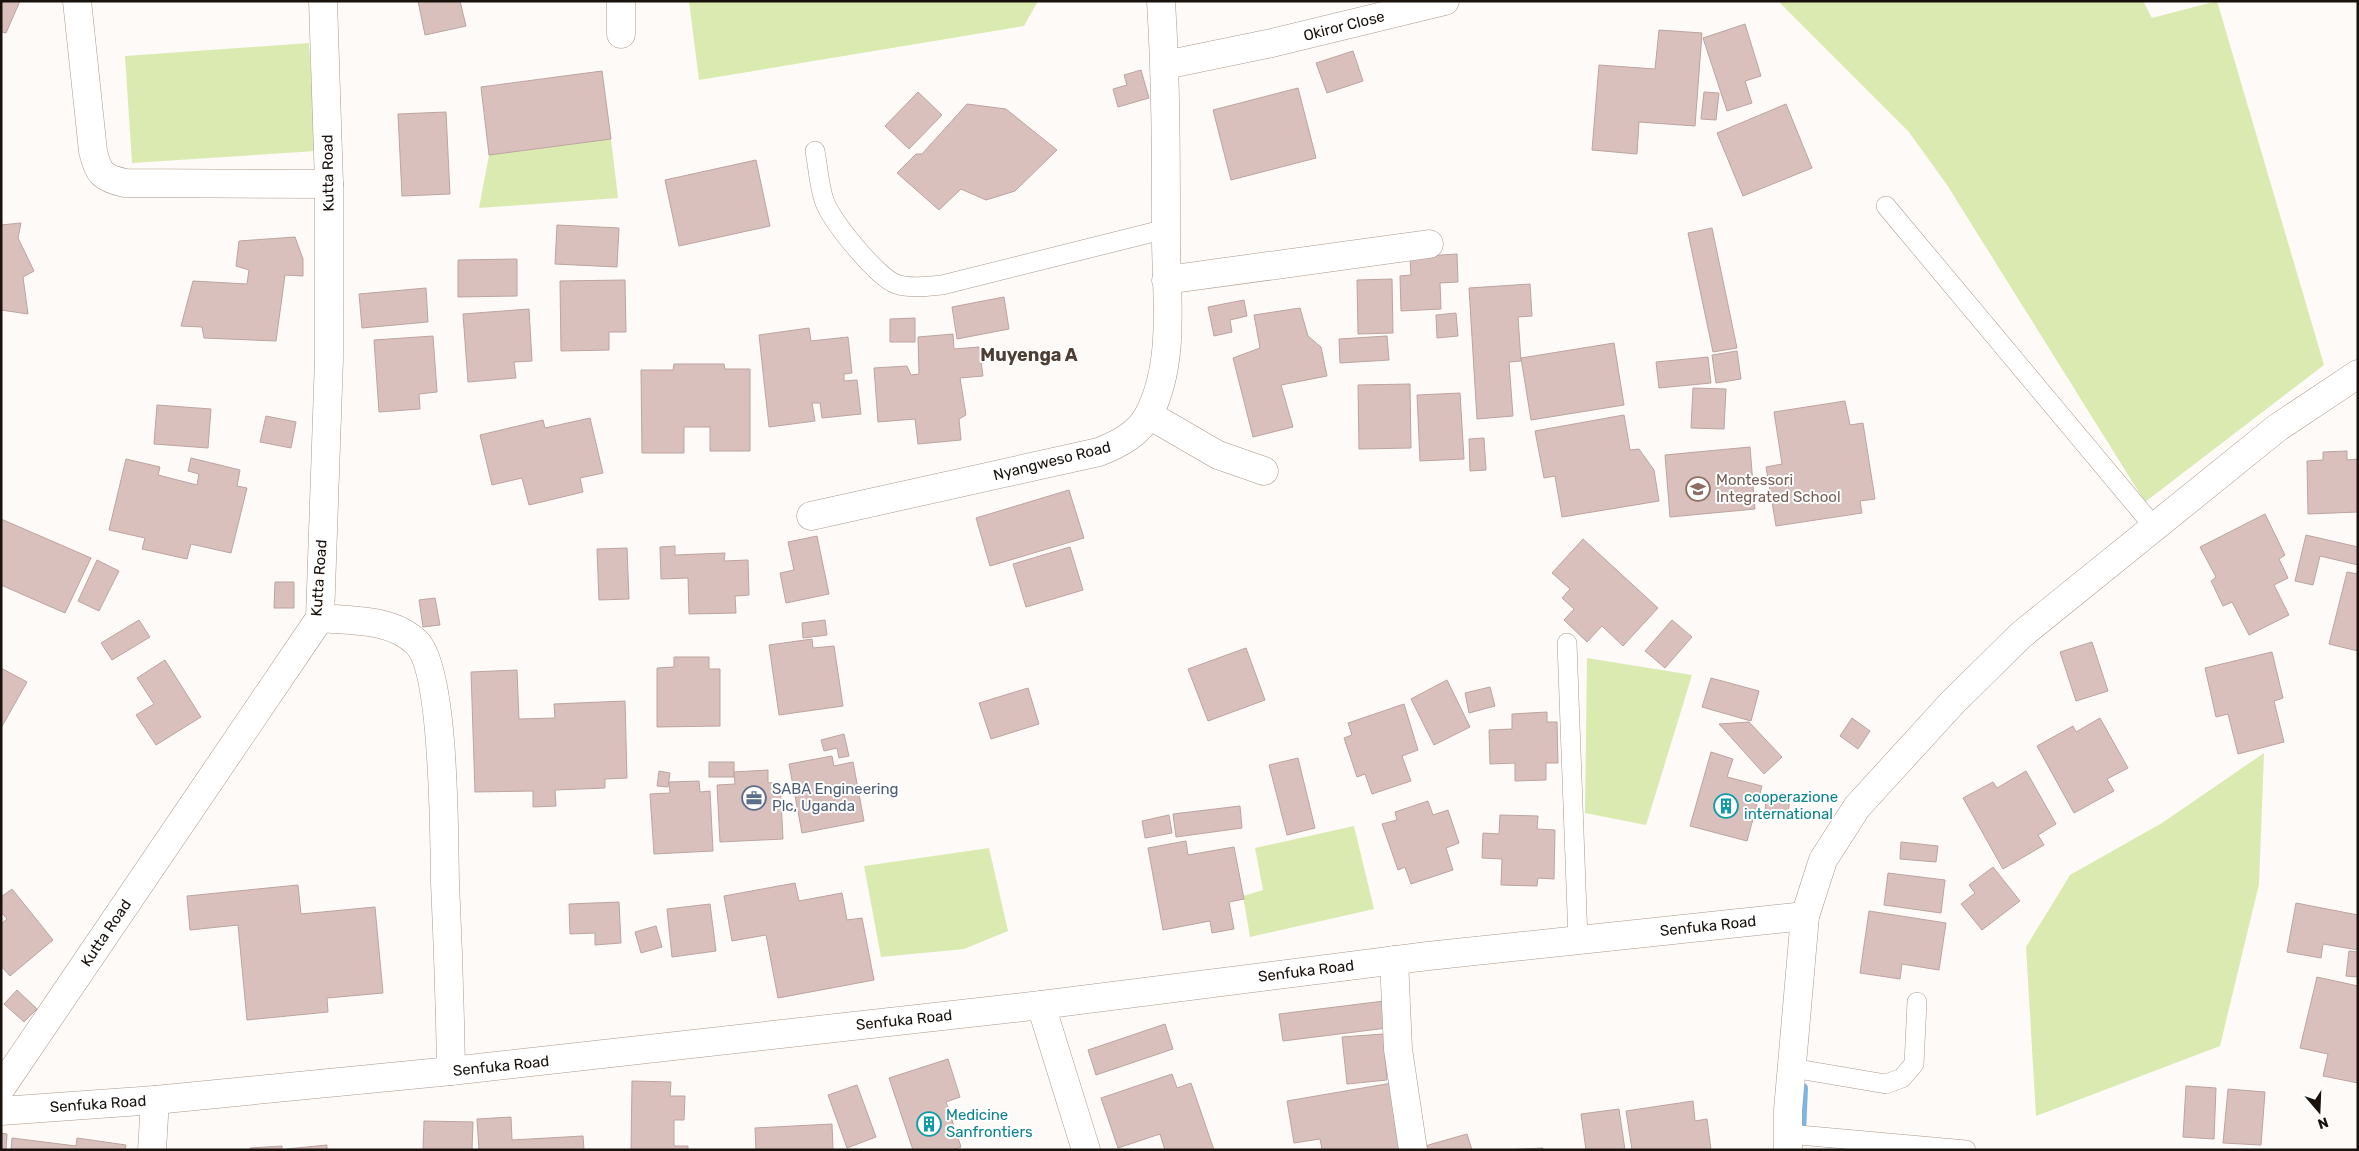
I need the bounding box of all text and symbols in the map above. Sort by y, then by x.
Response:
street label: Okiror Close [1302,7,1386,45]
street label: Kutta Road [318,134,338,212]
district label: Muyenga A [980,344,1078,366]
street label: Nyangweso Road [991,438,1113,484]
place label: Montessori Integrated School [1716,471,1841,506]
school or university icon: Montessori Integrated School [1685,476,1711,502]
street label: Kutta Road [307,539,331,617]
place label: SABA Engineering Plc, Uganda [772,780,899,815]
office icon: SABA Engineering Plc, Uganda [741,785,767,811]
place label: cooperazione international [1744,788,1838,823]
building icon: cooperazione international [1713,793,1739,819]
street label: Kutta Road [77,896,135,970]
street label: Senfuka Road [1659,912,1757,940]
street label: Senfuka Road [1257,956,1355,986]
street label: Senfuka Road [855,1006,953,1034]
street label: Senfuka Road [452,1052,550,1080]
north arrow [2294,1086,2344,1136]
street label: Senfuka Road [49,1092,147,1116]
place label: Medicine Sanfrontiers [946,1106,1033,1141]
building icon: Medicine Sanfrontiers [916,1111,942,1137]
text: N [2316,1113,2331,1132]

